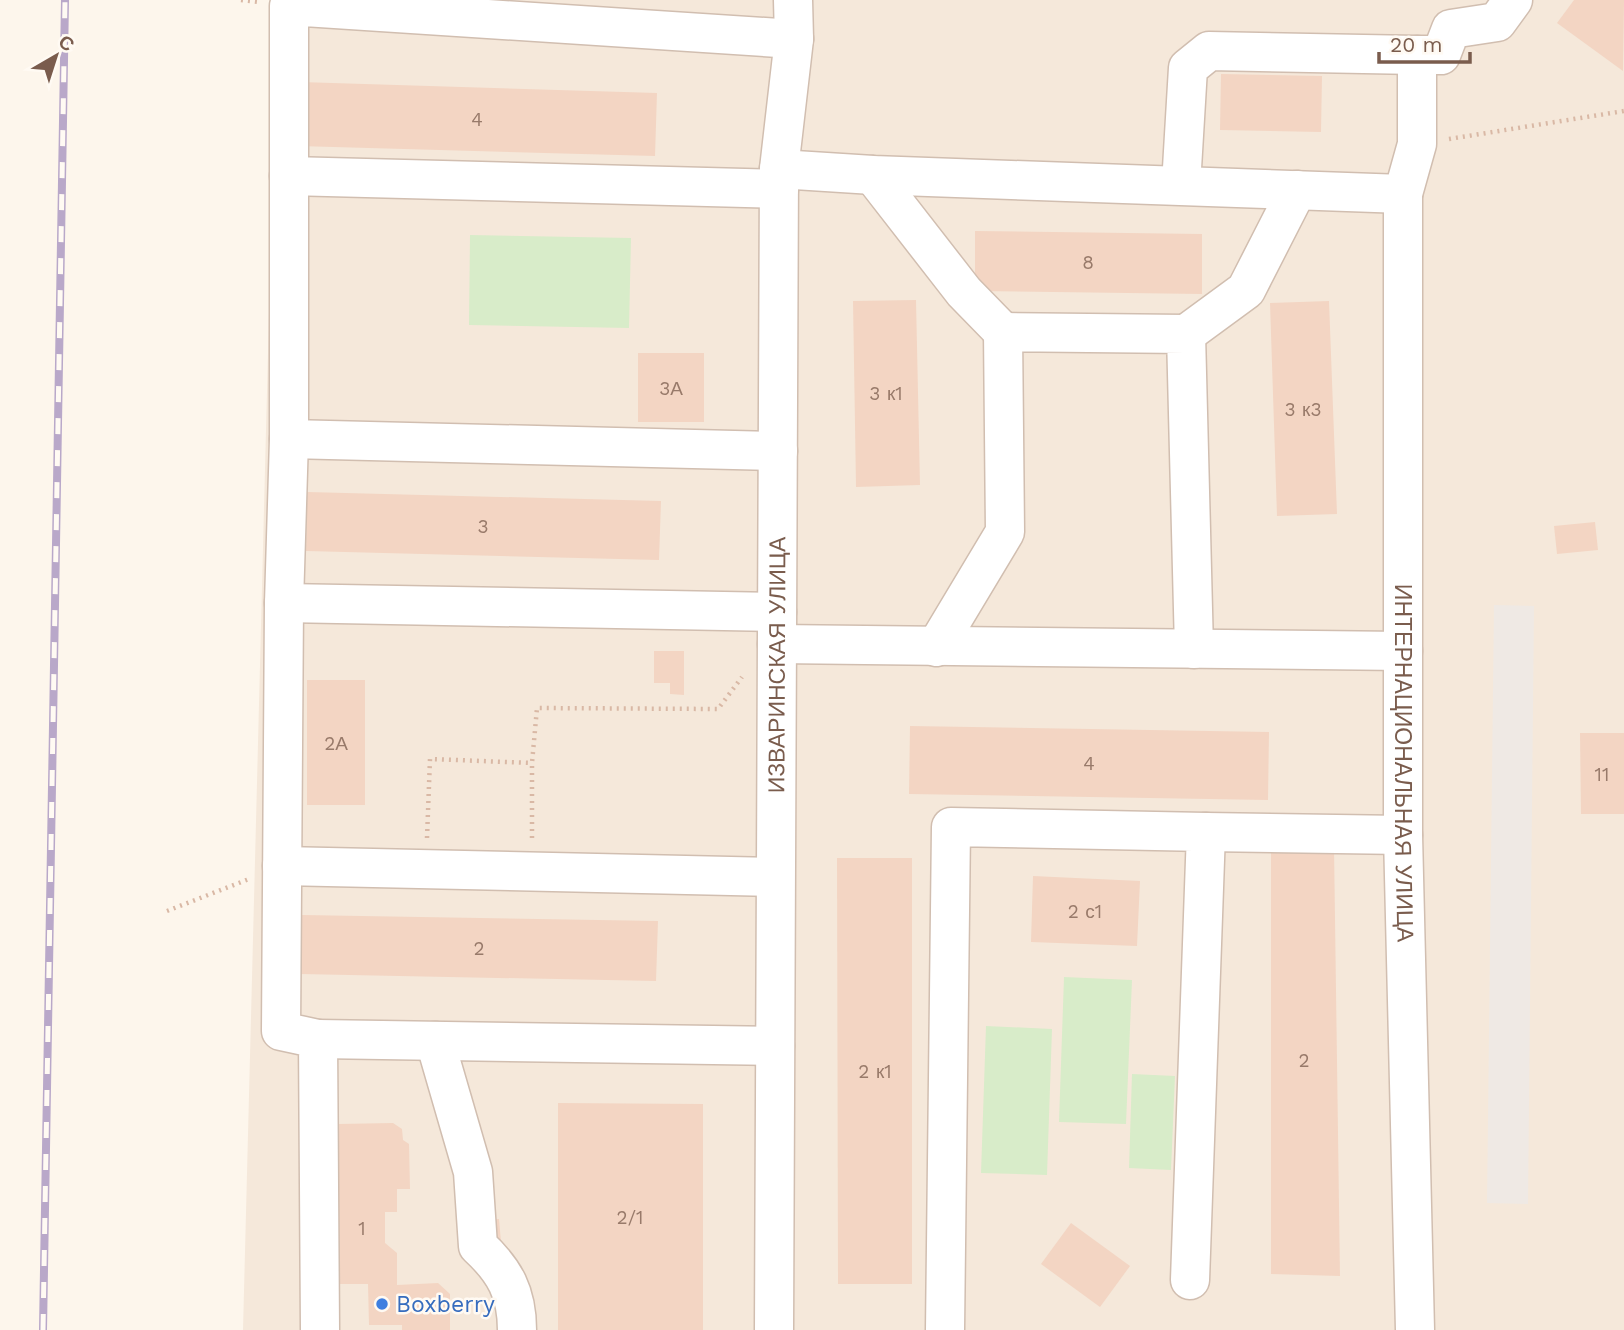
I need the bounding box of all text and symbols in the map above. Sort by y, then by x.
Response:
north arrow [21,21,91,91]
scale bar [1379,21,1470,65]
text: С [54,30,79,57]
text: 20 m [1390,32,1442,57]
house number: 4 [471,108,483,131]
house number: 8 [1082,251,1094,274]
house number: 3А [659,377,683,400]
house number: 3 к1 [869,382,903,405]
house number: 3 к3 [1285,398,1321,421]
house number: 3 [477,515,489,538]
street label: ИЗВАРИНСКАЯ УЛИЦА [763,536,791,793]
street label: ИНТЕРНАЦИОНАЛЬНАЯ УЛИЦА [1389,584,1419,943]
house number: 2А [324,732,348,755]
house number: 4 [1083,752,1095,775]
house number: 11 [1595,763,1609,786]
house number: 2 с1 [1068,900,1102,923]
house number: 2 [473,937,485,960]
house number: 2 [1298,1049,1310,1072]
house number: 2 к1 [858,1060,892,1083]
house number: 2/1 [617,1206,643,1229]
house number: 1 [358,1217,366,1240]
place label: Boxberry [396,1291,495,1318]
marker: Boxberry [374,1296,390,1312]

